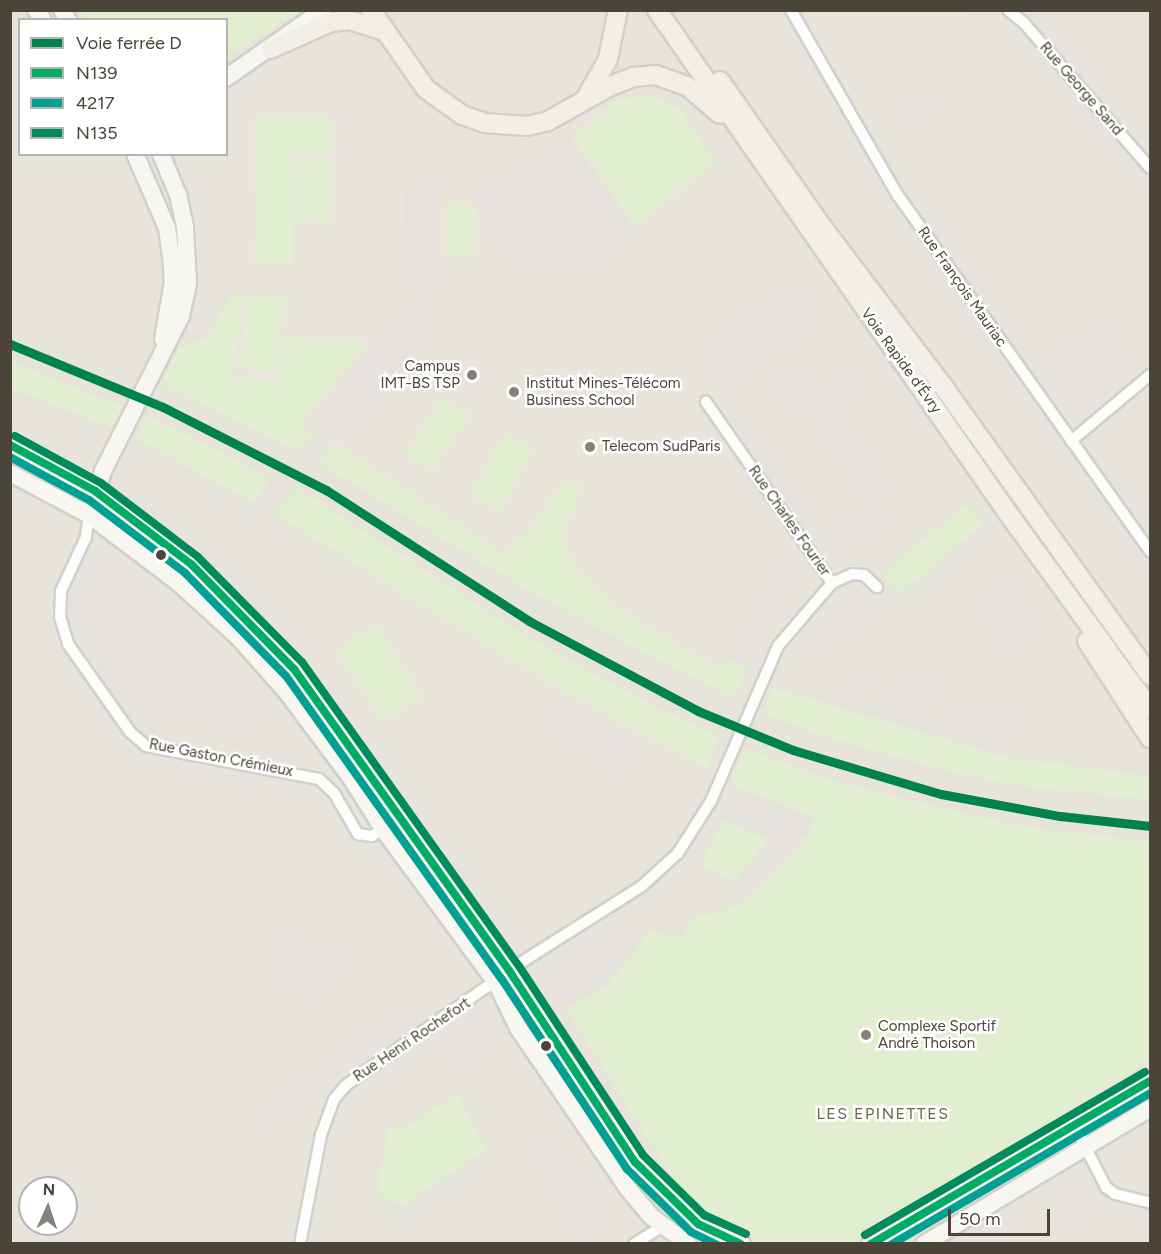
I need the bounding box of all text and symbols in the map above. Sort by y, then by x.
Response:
legend [18,18,228,156]
text: Voie ferrée D [76,32,182,54]
street label: Rue George Sand [1036,39,1126,139]
text: N139 [76,62,117,84]
text: 4217 [76,92,114,114]
text: N135 [76,122,118,144]
street label: Rue François Mauriac [914,223,1010,351]
street label: Voie Rapide d'Évry [857,305,945,417]
place label: Campus IMT-BS TSP [380,357,460,392]
marker: Campus IMT-BS TSP [465,368,479,382]
place label: Institut Mines-Télécom Business School [526,374,681,409]
marker: Institut Mines-Télécom Business School [507,385,521,399]
place label: Telecom SudParis [602,438,720,456]
marker: Telecom SudParis [583,440,597,454]
street label: Rue Charles Fourier [744,462,834,580]
unlabelled marker [155,549,167,561]
street label: Rue Gaston Crémieux [148,735,294,781]
street label: Rue Henri Rochefort [350,994,474,1086]
place label: Complexe Sportif André Thoison [878,1017,996,1052]
marker: Complexe Sportif André Thoison [859,1028,873,1042]
unlabelled marker [540,1040,552,1052]
district label: LES EPINETTES [817,1104,949,1124]
north arrow [18,1176,78,1236]
text: N [42,1180,56,1199]
scale bar [951,1197,1053,1235]
text: 50 m [959,1208,1001,1230]

